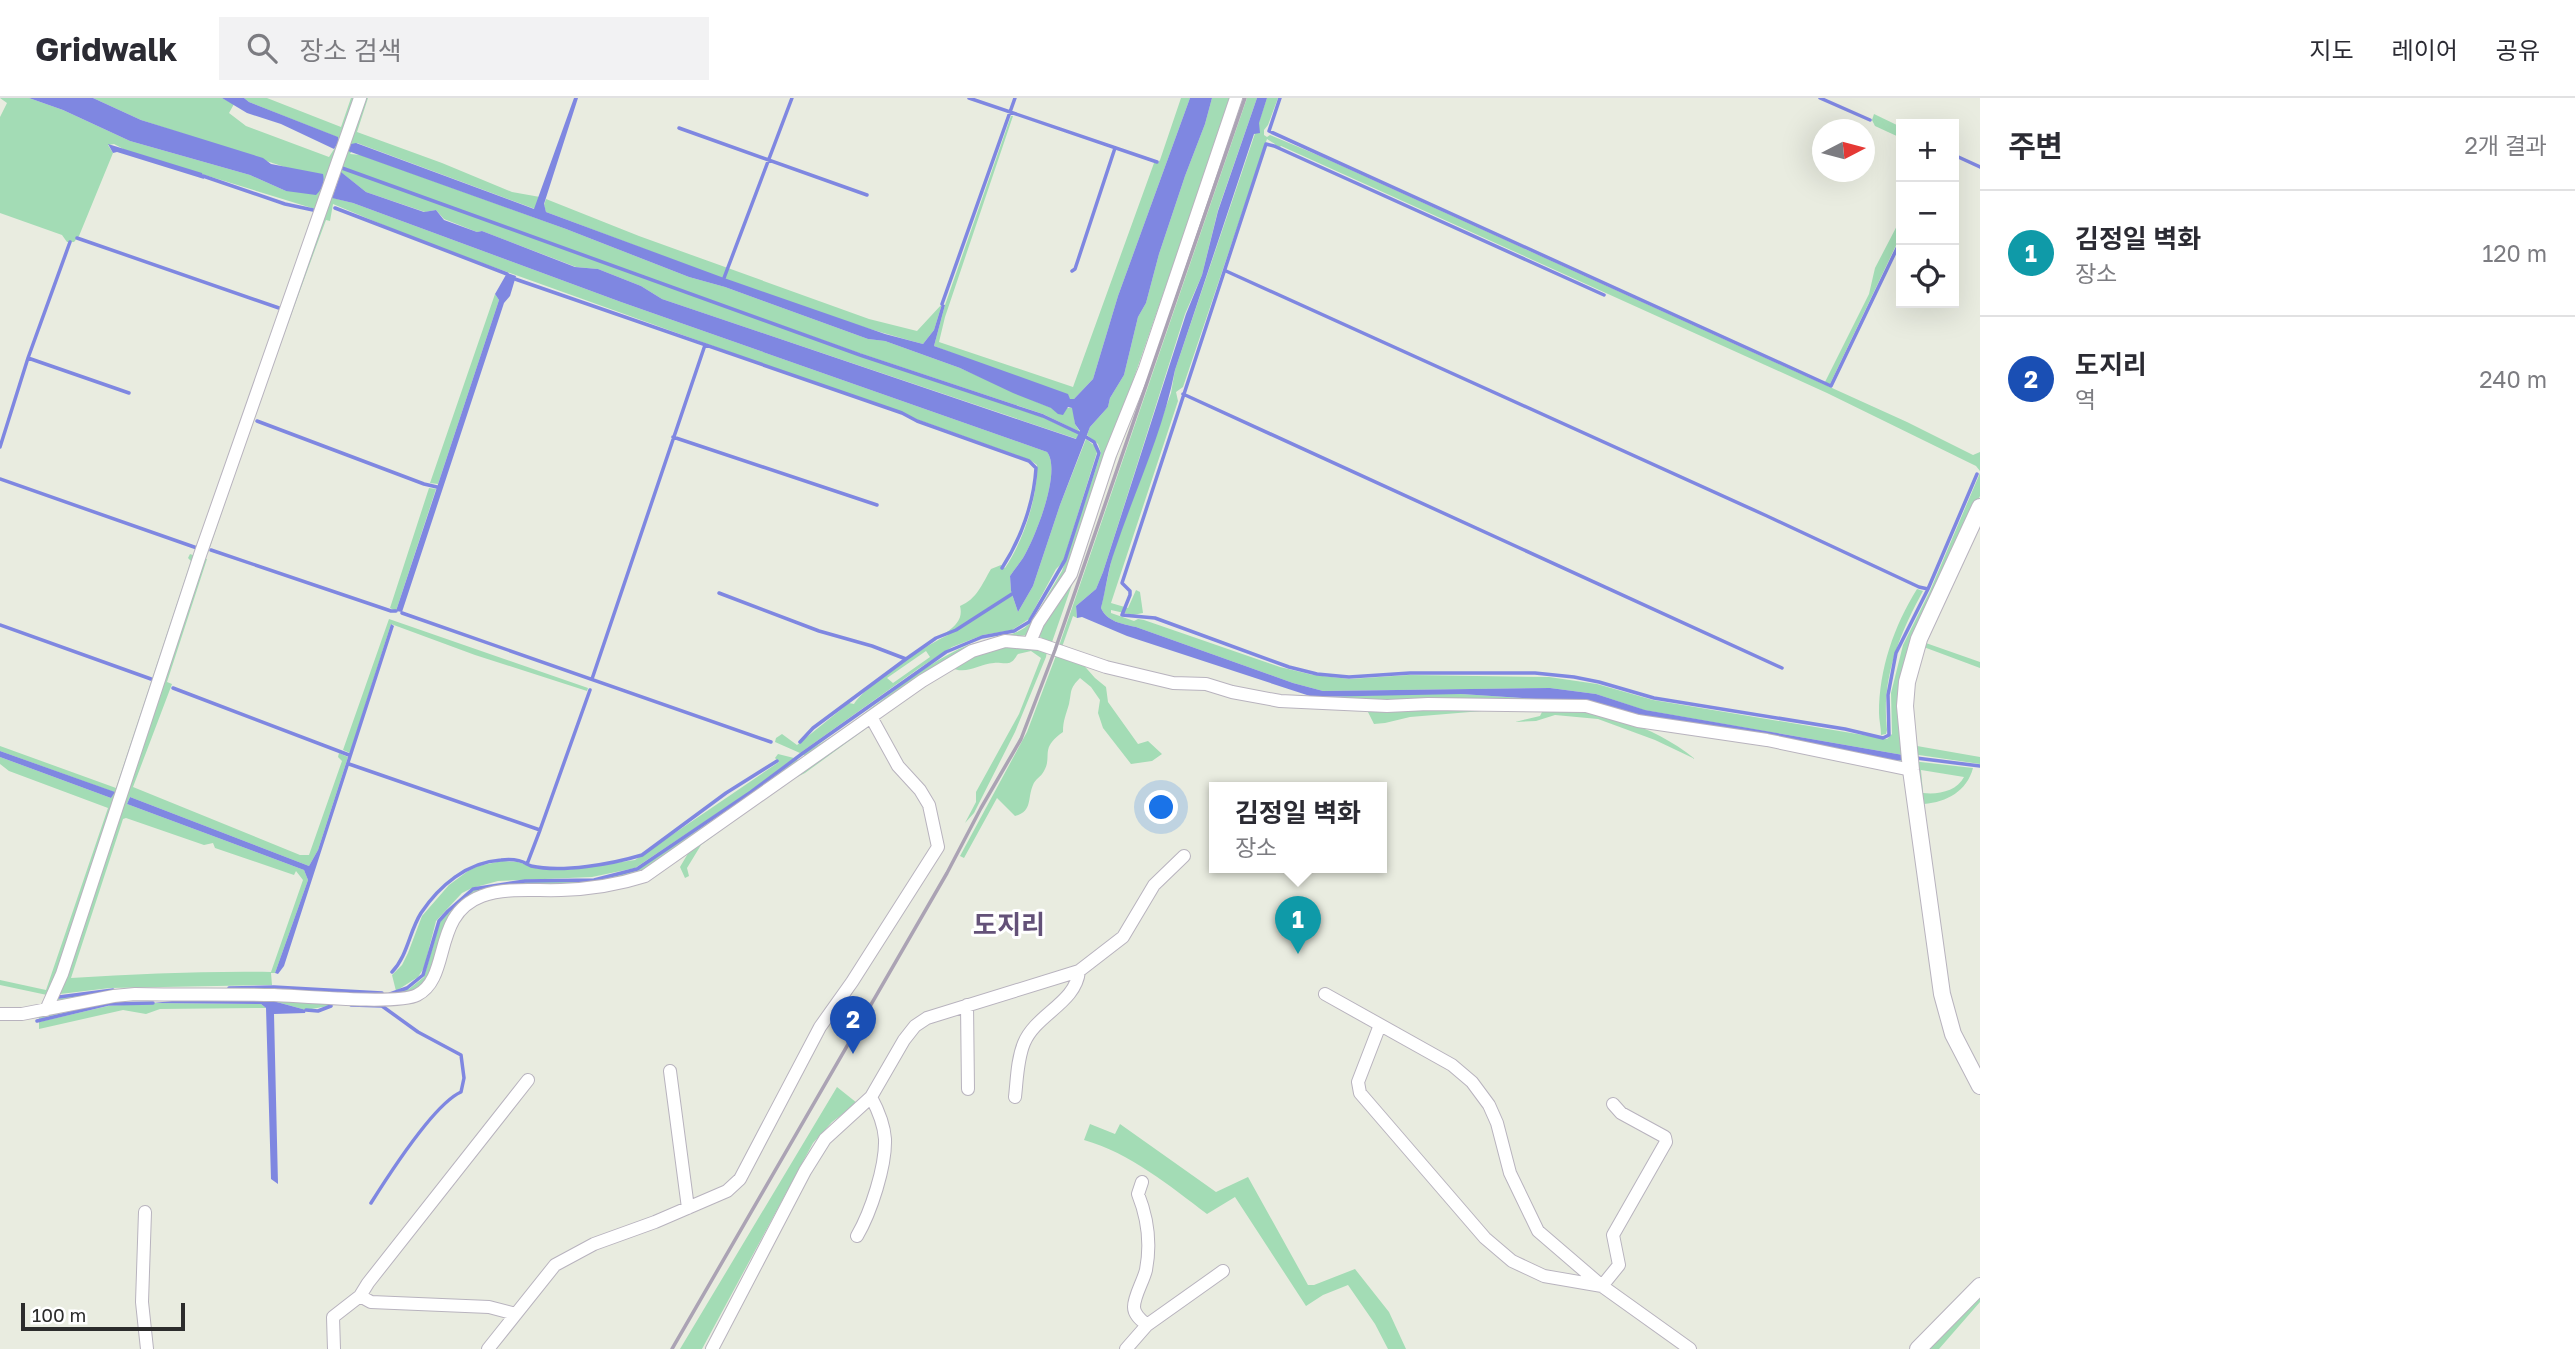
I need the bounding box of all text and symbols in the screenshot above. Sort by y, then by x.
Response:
search box [219,17,709,80]
text: Gridwalk [35,29,177,68]
icon: search [243,29,281,67]
text: 장소 검색 [299,35,402,66]
text: 지도 [2309,35,2354,64]
text: 레이어 [2392,35,2458,64]
text: 공유 [2496,35,2540,64]
north arrow [1812,119,1875,182]
map controls [1896,119,1959,308]
button: + [1896,119,1959,182]
text: 주변 [2008,128,2063,164]
text: 2개 결과 [2464,131,2547,159]
button: − [1896,182,1959,245]
text: 김정일 벽화 [2075,223,2201,254]
text: 1 [2025,239,2037,267]
text: 120 m [2482,239,2547,267]
button: locate [1896,245,1959,308]
text: 장소 [2075,259,2117,287]
text: 도지리 [2075,349,2147,380]
text: 2 [2024,365,2038,393]
text: 240 m [2479,365,2547,393]
text: 역 [2075,385,2096,413]
popup [1209,782,1387,873]
your location [1144,790,1178,824]
text: 김정일 벽화 [1235,797,1361,828]
text: 장소 [1235,833,1277,861]
pin: 1 [1275,896,1321,954]
district label: 도지리 [973,909,1045,940]
pin: 2 [830,996,876,1054]
scale bar [21,1300,186,1332]
text: 100 m [32,1303,86,1326]

